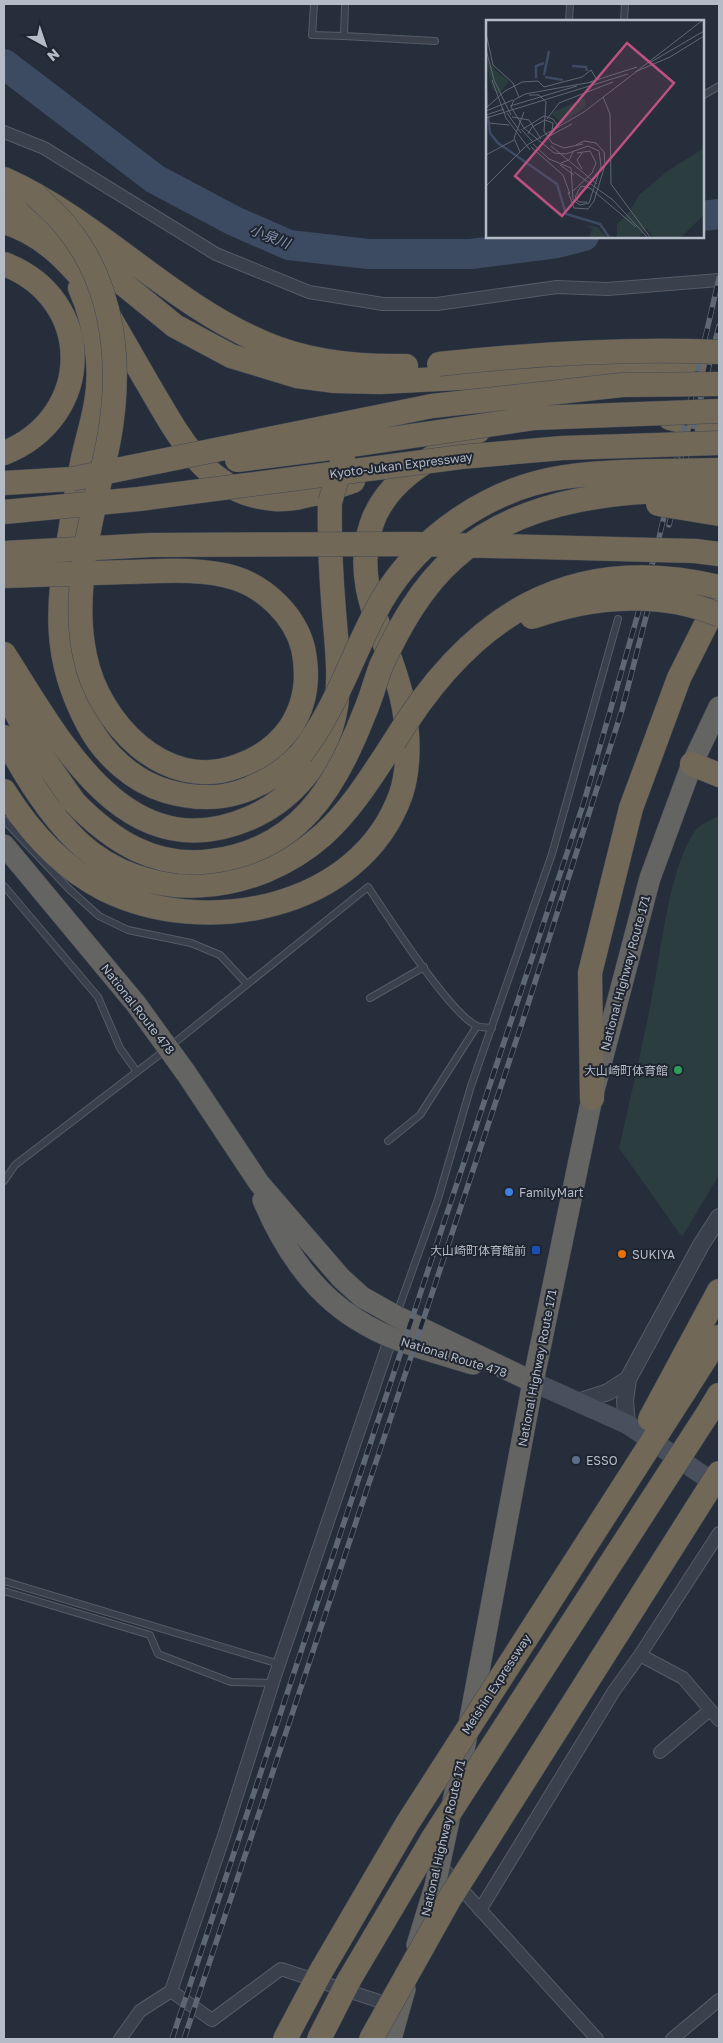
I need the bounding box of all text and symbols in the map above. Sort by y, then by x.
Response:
north arrow [20,20,70,70]
inset map [486,20,703,238]
text: N [44,45,63,65]
water label: 小泉川 [247,221,295,252]
street label: Kyoto-Jukan Expressway [329,449,474,481]
street label: National Highway Route 171 [597,894,653,1052]
street label: National Route 478 [98,961,178,1057]
place label: 大山崎町体育館 [584,1063,668,1078]
marker: 大山崎町体育館 [672,1064,684,1076]
place label: FamilyMart [519,1185,584,1200]
marker: FamilyMart [503,1186,515,1198]
place label: 大山崎町体育館前 [430,1243,526,1258]
marker: 大山崎町体育館前 [530,1244,542,1256]
place label: SUKIYA [632,1247,675,1262]
marker: SUKIYA [616,1248,628,1260]
street label: National Highway Route 171 [514,1288,560,1448]
street label: National Route 478 [399,1334,509,1380]
place label: ESSO [586,1453,618,1468]
marker: ESSO [570,1454,582,1466]
street label: Meishin Expressway [458,1631,534,1737]
street label: National Highway Route 171 [418,1758,468,1918]

